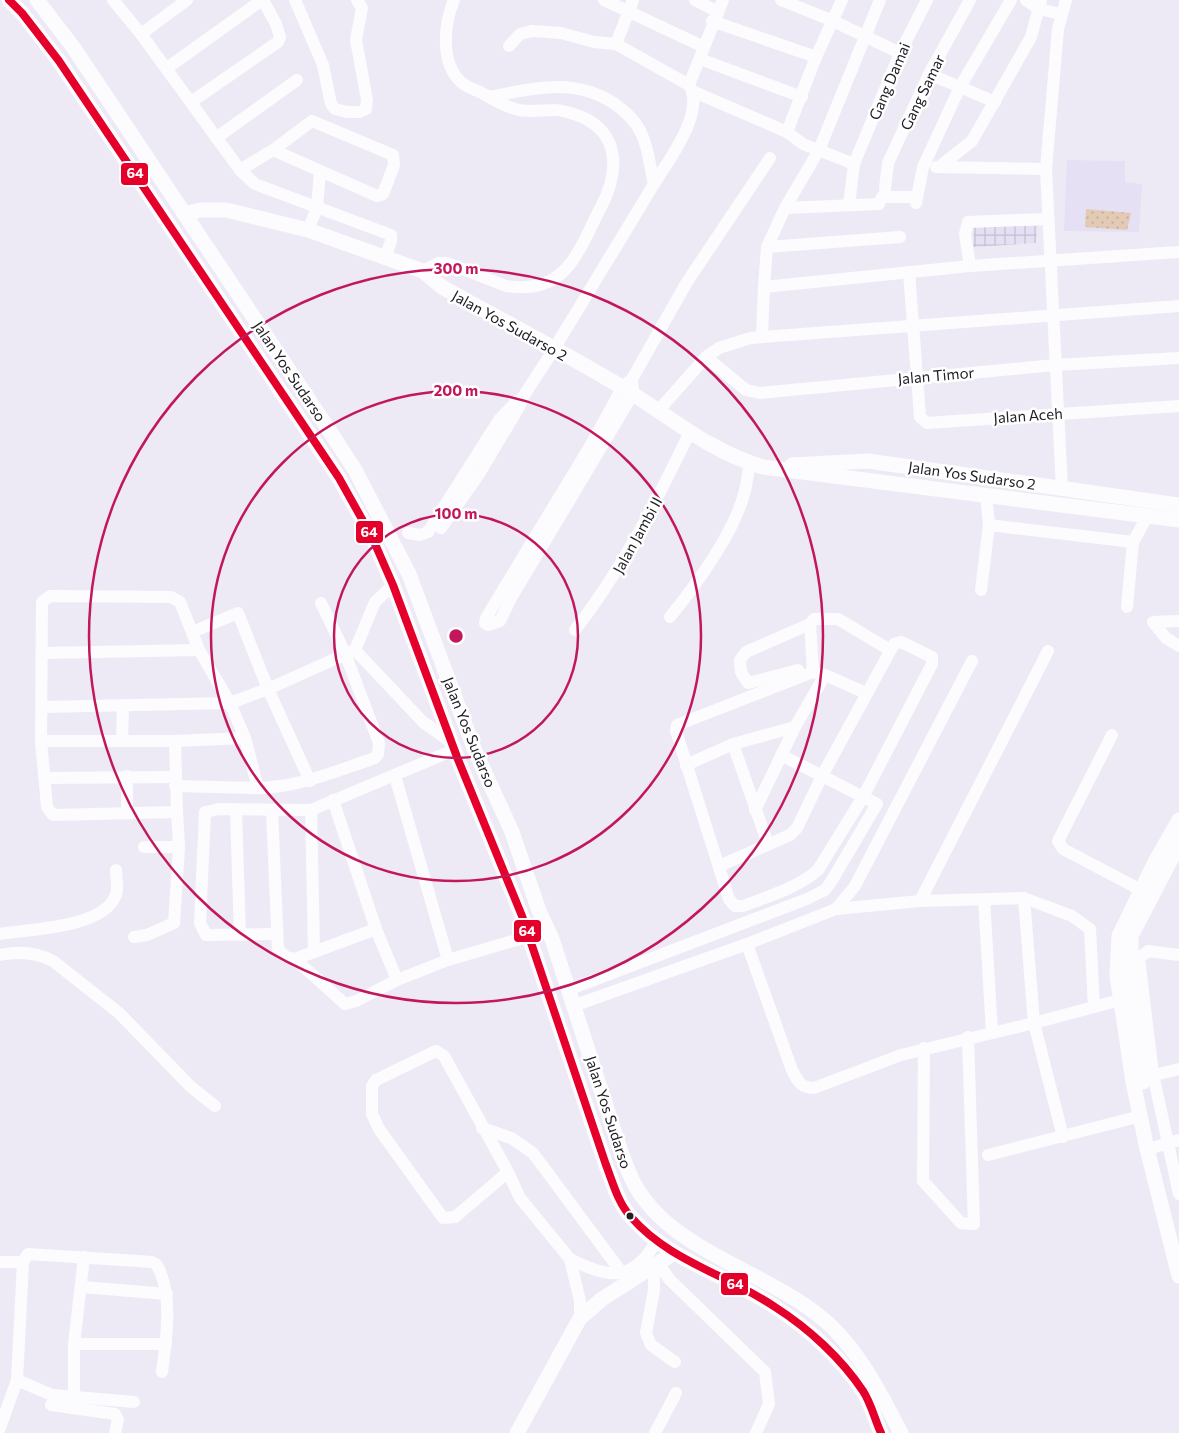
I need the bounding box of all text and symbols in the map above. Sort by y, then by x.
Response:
street label: Gang Damai [865,40,913,122]
street label: Gang Samar [896,51,948,133]
line badge: 64 [120,162,149,186]
text: 64 [126,164,144,181]
text: 300 m [434,259,478,277]
street label: Jalan Yos Sudarso 2 [449,286,571,364]
street label: Jalan Yos Sudarso [250,317,330,425]
street label: Jalan Timor [897,363,975,387]
text: 200 m [434,381,478,399]
street label: Jalan Aceh [993,404,1063,426]
street label: Jalan Yos Sudarso 2 [907,457,1037,493]
street label: Jalan Jambi II [609,494,665,576]
text: 100 m [435,504,477,522]
line badge: 64 [355,520,384,544]
text: 64 [360,523,378,540]
centre of rings [447,627,465,645]
street label: Jalan Yos Sudarso [440,674,500,790]
line badge: 64 [513,919,542,943]
text: 64 [518,922,536,939]
street label: Jalan Yos Sudarso [582,1053,636,1171]
unlabelled marker [625,1211,635,1221]
line badge: 64 [720,1272,749,1296]
text: 64 [726,1275,744,1292]

